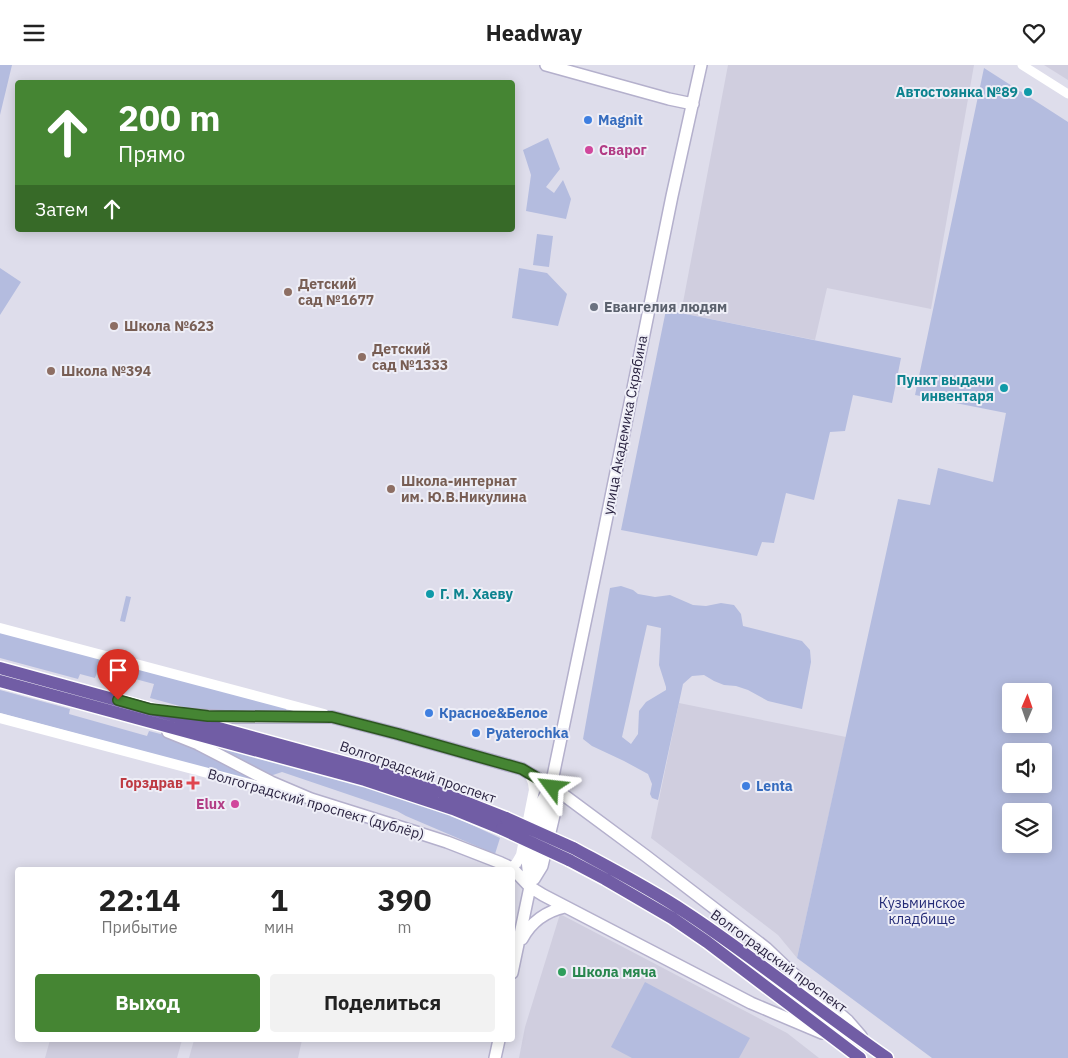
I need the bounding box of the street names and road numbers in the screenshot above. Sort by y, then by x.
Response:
street label: улица Академика Скрябина [599,333,651,516]
street label: Волгоградский проспект [337,737,499,807]
street label: Волгоградский проспект (дублёр) [206,764,426,844]
street label: Волгоградский проспект [707,905,851,1017]

